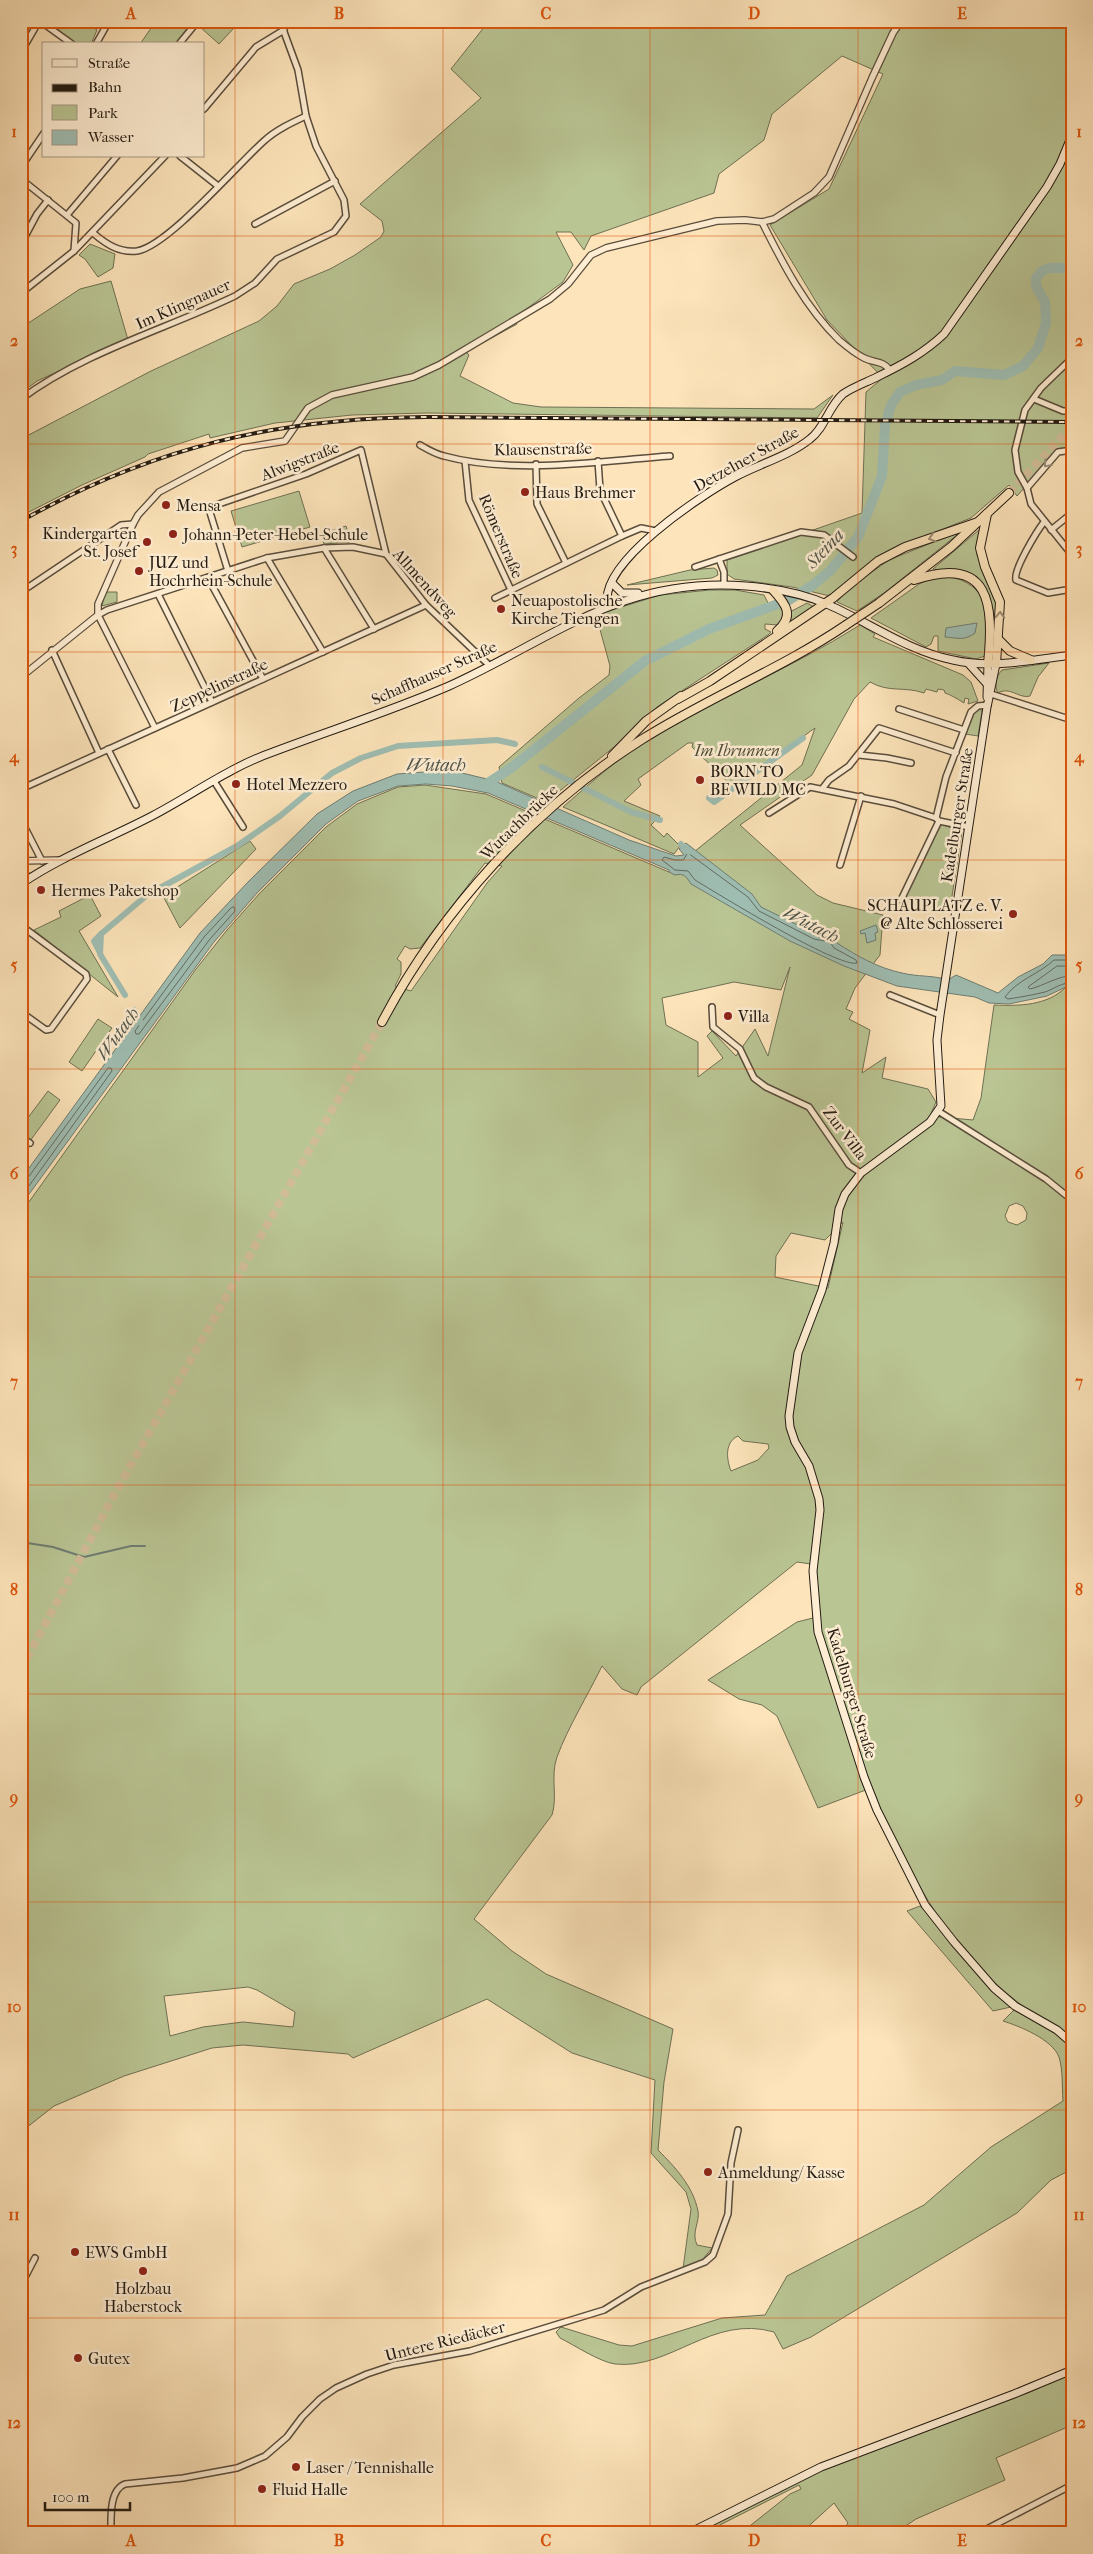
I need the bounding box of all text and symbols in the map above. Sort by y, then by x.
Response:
text: A [125,4,137,23]
text: B [334,4,344,23]
text: C [541,4,552,23]
text: D [748,4,760,23]
text: E [957,4,967,23]
legend [42,42,205,158]
text: Straße [88,54,131,72]
text: Bahn [88,78,122,96]
text: Park [88,104,118,122]
text: 1 [11,122,17,141]
text: 1 [1076,122,1082,141]
text: Wasser [87,128,134,146]
street label: Im Klingnauer [133,274,234,333]
text: 2 [10,331,18,350]
text: 2 [1075,331,1083,350]
street label: Detzelner Straße [690,422,802,496]
street label: Alwigstraße [257,437,342,485]
street label: Klausenstraße [494,439,592,459]
one-way arrow [1044,459,1053,468]
place label: Haus Brehmer [535,483,635,502]
marker: Haus Brehmer [519,486,531,498]
street label: Römerstraße [475,491,527,581]
place label: Mensa [176,496,222,515]
marker: Mensa [160,499,172,511]
place label: Kindergarten St. Josef [42,524,141,561]
place label: Johann-Peter-Hebel-Schule [181,525,368,544]
water label: Steina [801,525,848,574]
marker: Johann-Peter-Hebel-Schule [167,528,179,540]
one-way arrow [929,532,937,542]
marker: Kindergarten St. Josef [141,536,153,548]
text: 3 [11,539,17,559]
text: 3 [1076,539,1082,559]
street label: Allmendweg [388,544,461,622]
place label: JUZ und Hochrhein-Schule [147,553,273,590]
marker: JUZ und Hochrhein-Schule [133,565,145,577]
place label: Neuapostolische Kirche Tiengen [511,591,623,628]
marker: Neuapostolische Kirche Tiengen [495,603,507,615]
one-way arrow [994,611,1005,619]
street label: Schaffhauser Straße [368,637,500,709]
street label: Zeppelinstraße [167,654,271,716]
park label: Im Ibrunnen [693,741,780,760]
street label: Kadelburger Straße [937,746,977,884]
text: 4 [8,747,20,767]
text: 4 [1073,747,1085,767]
water label: Wutach [406,755,466,776]
place label: BORN TO BE WILD MC [710,762,806,799]
marker: BORN TO BE WILD MC [694,774,706,786]
place label: Hotel Mezzero [246,775,347,794]
marker: Hotel Mezzero [230,778,242,790]
street label: Wutachbrücke [476,780,562,864]
place label: Hermes Paketshop [51,881,179,900]
marker: Hermes Paketshop [35,884,47,896]
place label: SCHAUPLATZ e. V. @ Alte Schlosserei [867,896,1003,933]
water label: Wutach [780,902,842,948]
marker: SCHAUPLATZ e. V. @ Alte Schlosserei [1007,908,1019,920]
text: 5 [11,955,18,974]
text: 5 [1076,955,1083,974]
water label: Wutach [92,1004,144,1064]
place label: Villa [737,1007,770,1026]
marker: Villa [722,1010,734,1022]
street label: Zur Villa [819,1103,871,1164]
text: 6 [10,1164,19,1183]
text: 6 [1075,1164,1084,1183]
text: 7 [9,1372,18,1391]
text: 7 [1074,1372,1083,1391]
text: 8 [10,1580,18,1599]
text: 8 [1075,1580,1083,1599]
street label: Kadelburger Straße [823,1625,881,1761]
text: 9 [9,1788,18,1808]
text: 9 [1074,1788,1083,1808]
text: 10 [7,1997,21,2016]
text: 10 [1072,1997,1086,2016]
place label: Anmeldung/ Kasse [717,2163,845,2182]
marker: Anmeldung/ Kasse [702,2166,714,2178]
text: 11 [8,2205,20,2224]
text: 11 [1073,2205,1085,2224]
place label: EWS GmbH [85,2243,168,2262]
marker: EWS GmbH [69,2246,81,2258]
marker: Holzbau Haberstock [137,2265,149,2277]
place label: Holzbau Haberstock [104,2279,183,2316]
street label: Untere Riedäcker [383,2317,507,2365]
place label: Gutex [88,2349,131,2368]
marker: Gutex [72,2352,84,2364]
text: 12 [7,2413,21,2432]
text: 12 [1072,2413,1086,2432]
place label: Laser / Tennishalle [306,2458,434,2477]
marker: Laser / Tennishalle [290,2461,302,2473]
scale bar [45,2479,130,2511]
place label: Fluid Halle [272,2480,348,2499]
marker: Fluid Halle [256,2483,268,2495]
text: 100 m [52,2488,90,2506]
text: A [125,2531,137,2550]
text: B [334,2531,344,2550]
text: C [541,2531,552,2550]
text: D [748,2531,760,2550]
text: E [957,2531,967,2550]

